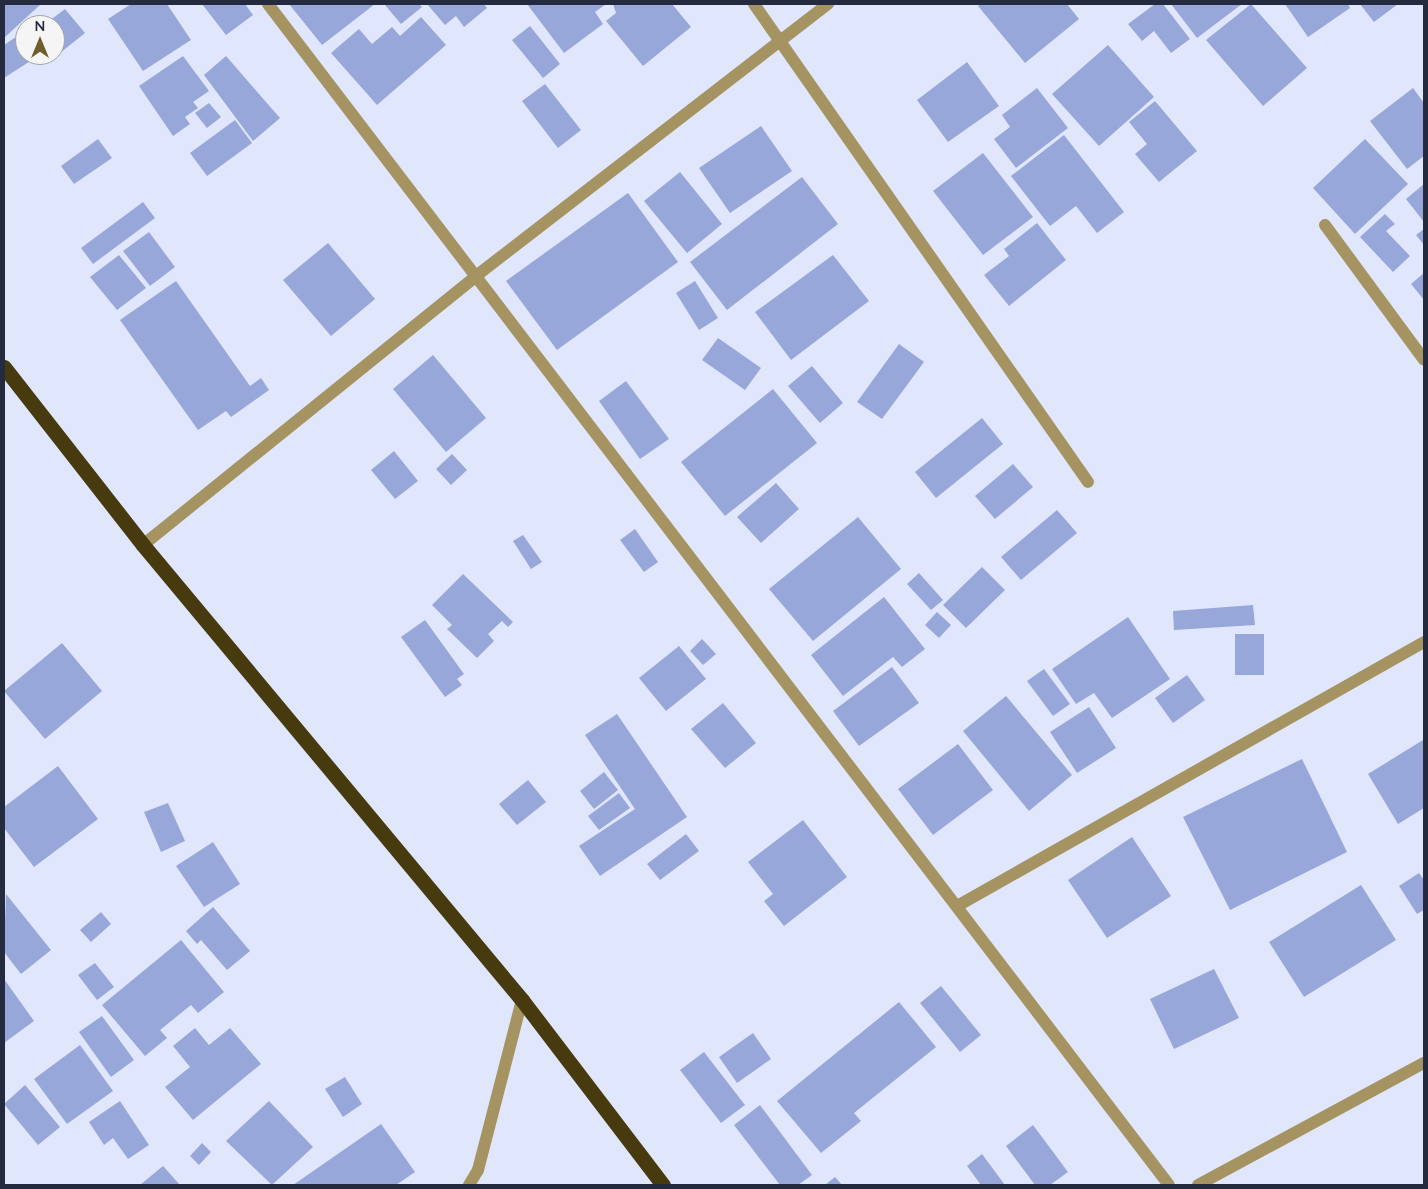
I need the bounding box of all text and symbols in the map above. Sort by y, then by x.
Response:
north arrow [15,15,65,65]
text: N [35,17,45,34]

